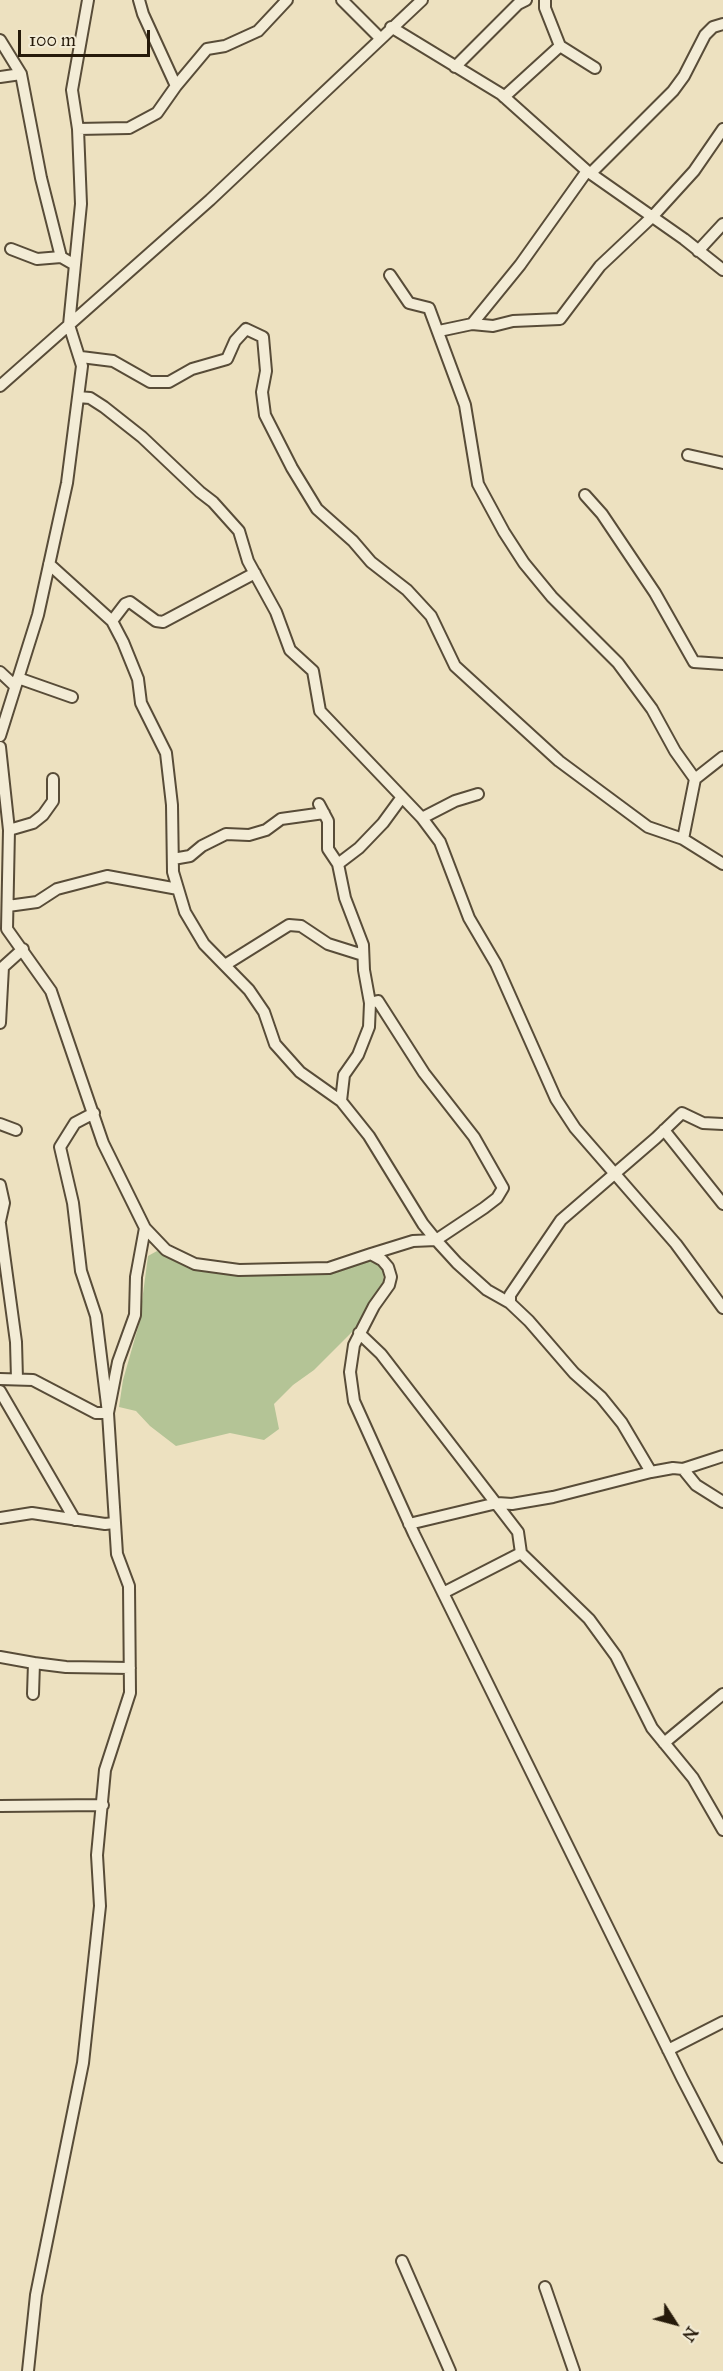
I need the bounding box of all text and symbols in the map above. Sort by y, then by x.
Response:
scale bar [21,18,153,56]
text: 100 m [29,29,76,51]
north arrow [645,2293,705,2353]
text: N [678,2323,702,2345]

